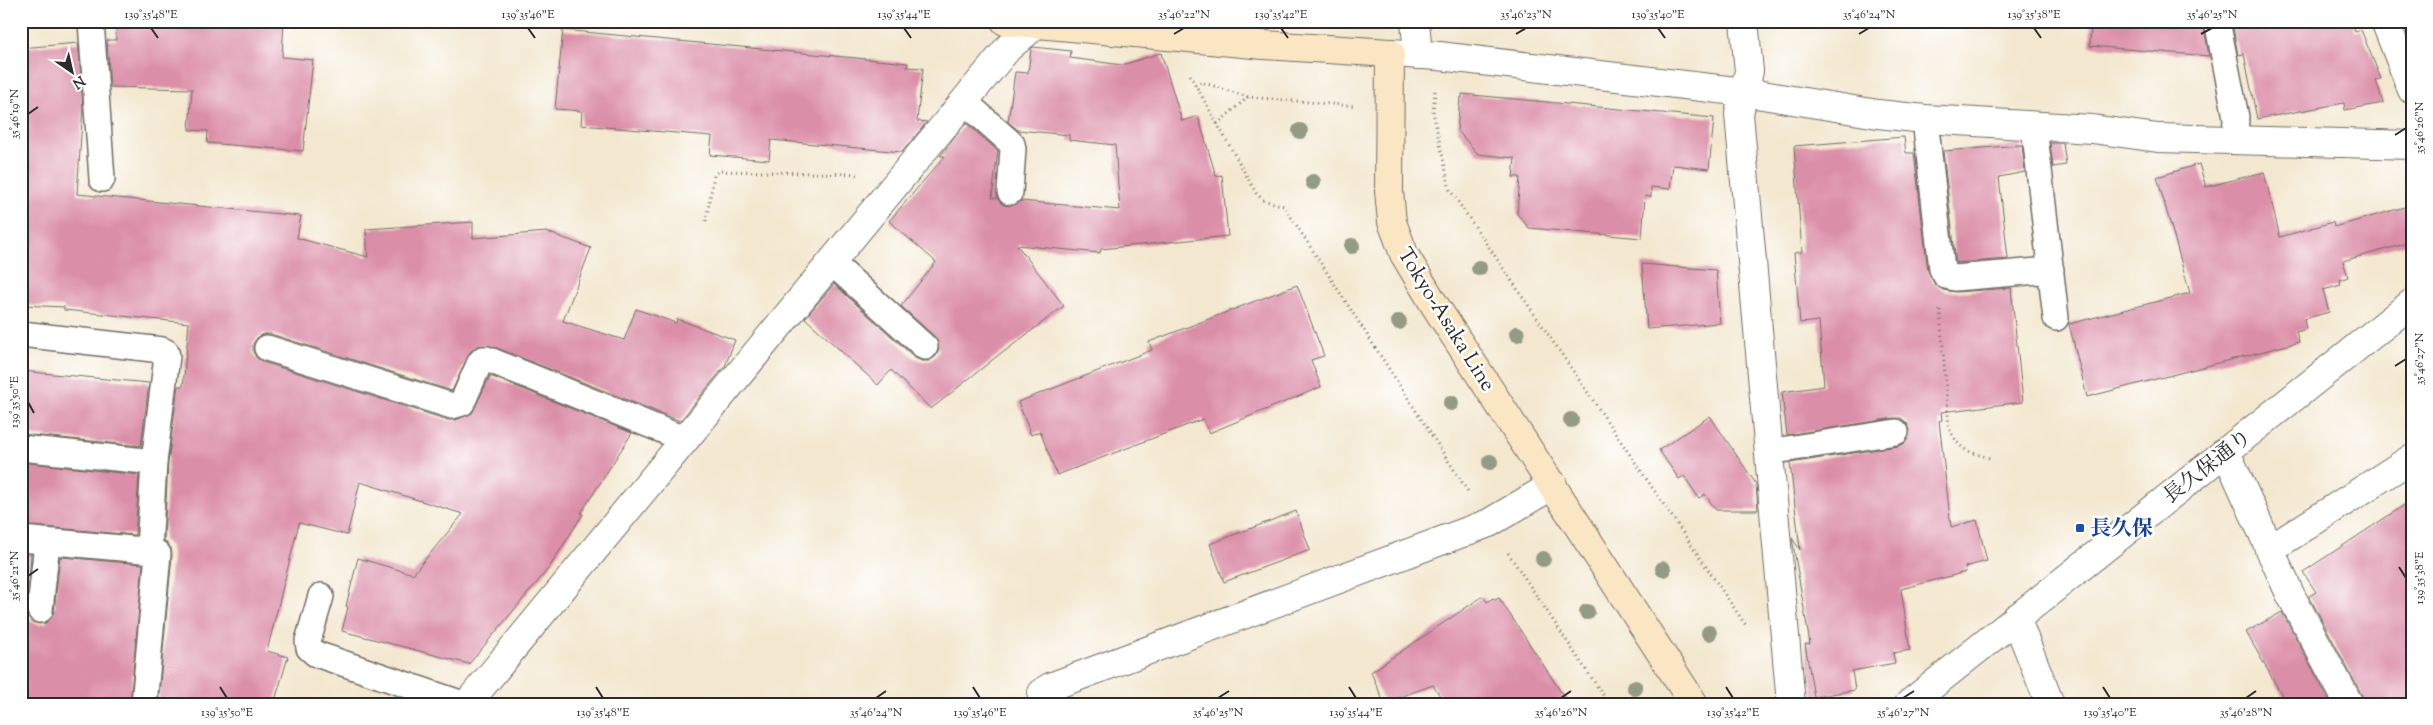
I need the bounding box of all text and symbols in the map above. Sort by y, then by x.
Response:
text: 139°35'48"E [125,6,178,24]
text: 139°35'46"E [502,6,555,24]
text: 139°35'44"E [878,6,931,24]
text: 35°46'22"N [1158,6,1210,24]
text: 139°35'42"E [1255,6,1308,24]
text: 35°46'23"N [1500,6,1552,24]
text: 139°35'40"E [1632,6,1685,24]
text: 35°46'24"N [1843,6,1896,24]
text: 139°35'38"E [2008,6,2061,24]
text: 35°46'25"N [2187,6,2238,24]
north arrow [48,48,98,98]
text: N [68,70,88,93]
text: 35°46'19"N [6,88,24,139]
text: 35°46'26"N [2411,101,2429,154]
street label: Tokyo-Asaka Line [1389,242,1502,398]
text: 35°46'27"N [2411,332,2429,385]
text: 139°35'50"E [6,375,24,428]
street label: 長久保通り [2158,423,2259,512]
place label: 長久保 [2090,515,2153,545]
marker: 長久保 [2074,522,2086,534]
text: 35°46'21"N [6,550,24,601]
text: 139°35'38"E [2411,551,2429,604]
text: 139°35'50"E [201,704,254,722]
text: 139°35'48"E [577,704,630,722]
text: 35°46'24"N [850,704,903,722]
text: 139°35'46"E [954,704,1007,722]
text: 35°46'25"N [1193,704,1244,722]
text: 139°35'44"E [1330,704,1383,722]
text: 35°46'26"N [1535,704,1588,722]
text: 139°35'42"E [1707,704,1760,722]
text: 35°46'27"N [1877,704,1930,722]
text: 139°35'40"E [2084,704,2137,722]
text: 35°46'28"N [2220,704,2273,722]

